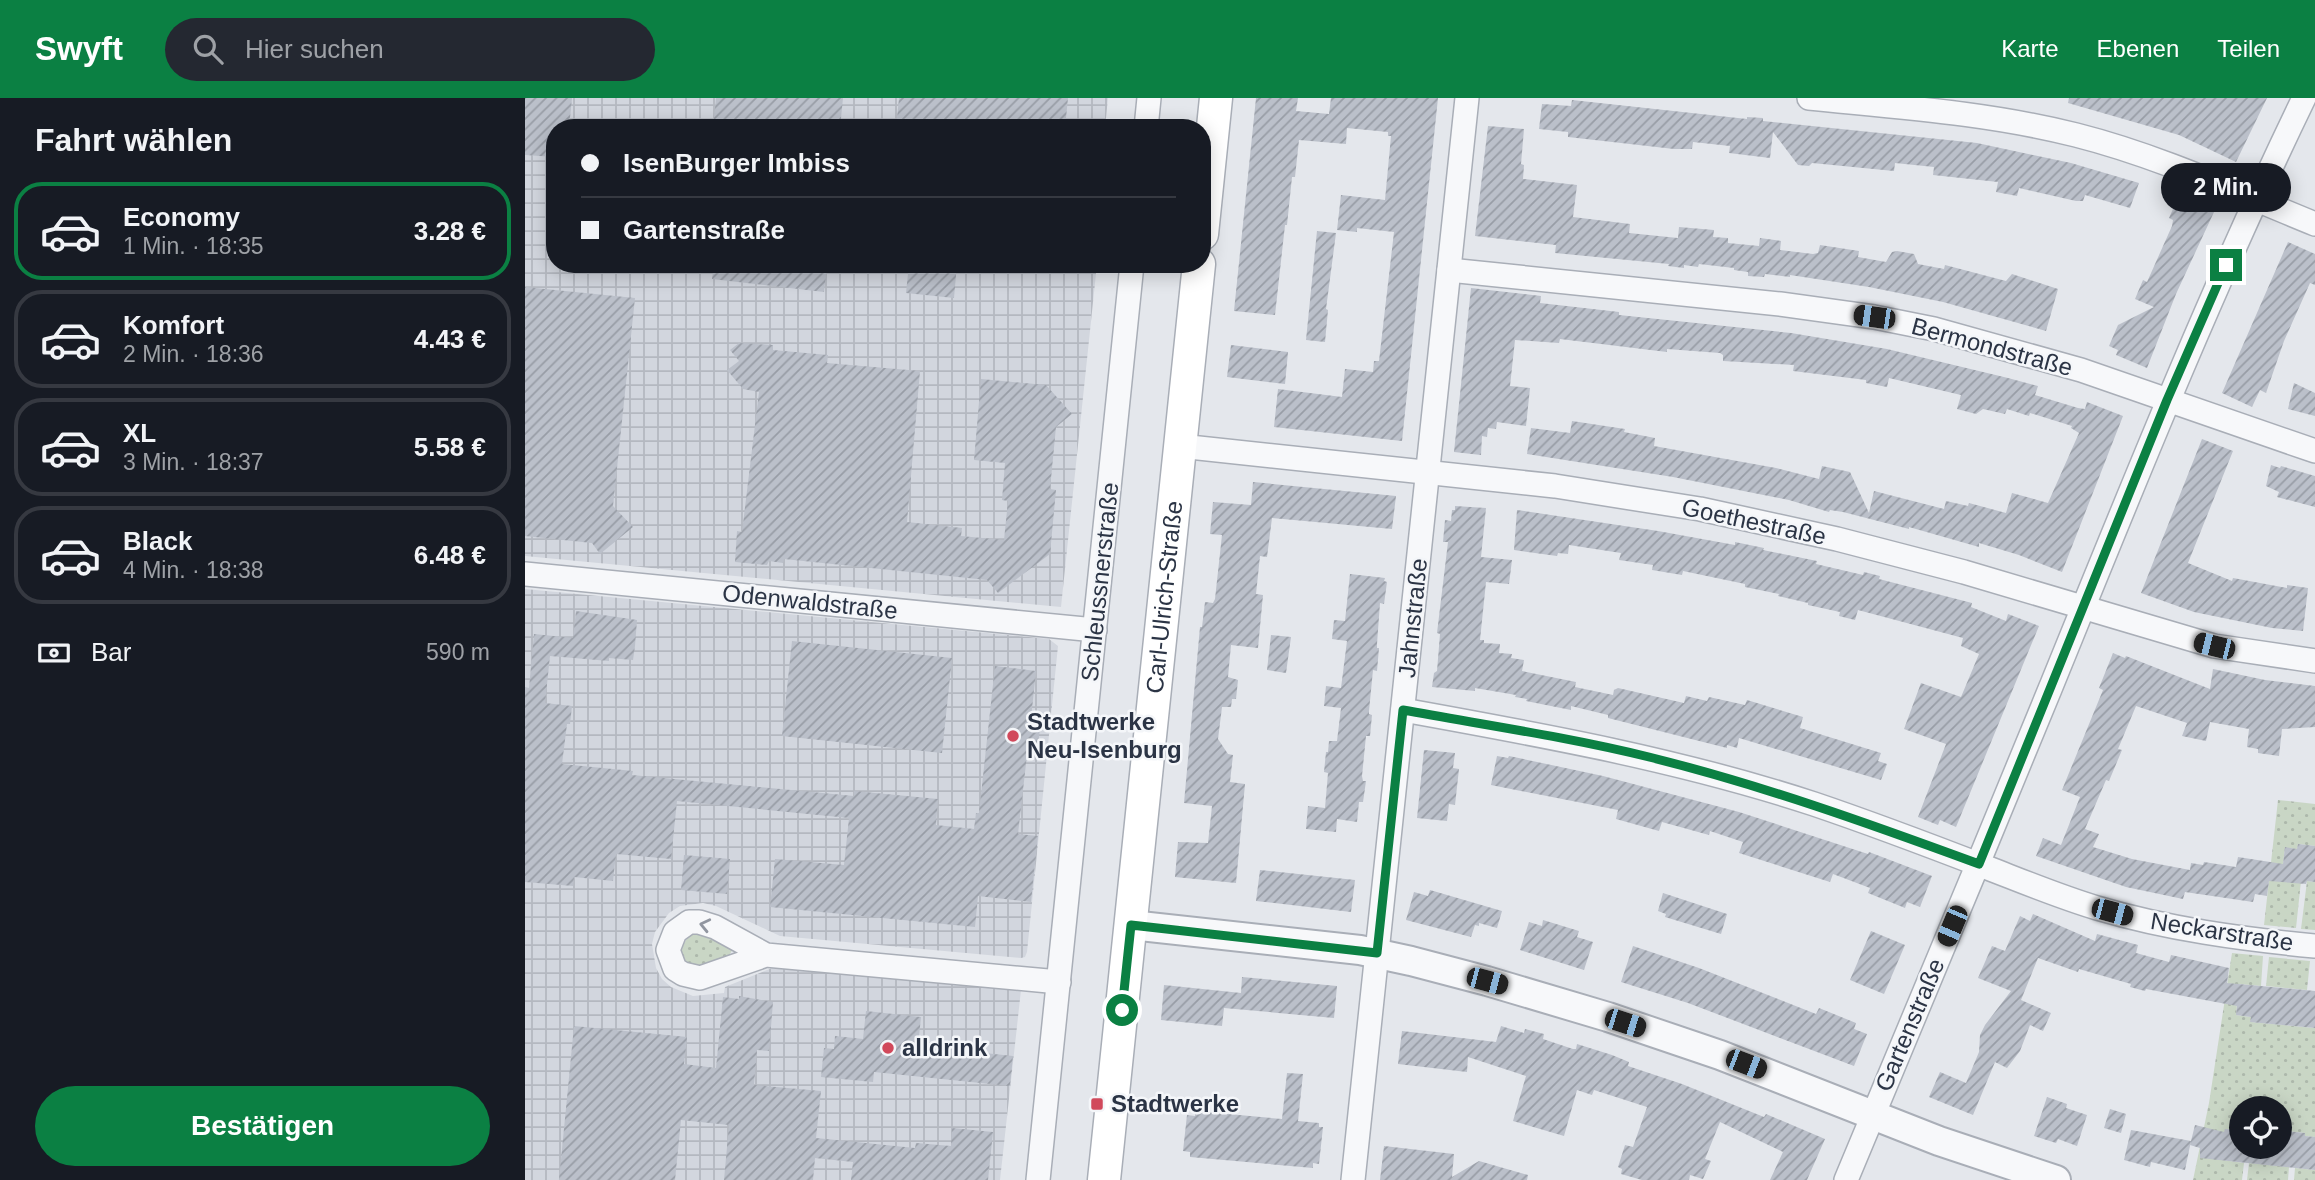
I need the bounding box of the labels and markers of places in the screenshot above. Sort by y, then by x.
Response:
place label: Stadtwerke Neu-Isenburg [1027,708,1182,763]
marker: Stadtwerke Neu-Isenburg [1005,728,1021,744]
place label: alldrink [902,1034,988,1061]
marker: alldrink [880,1040,896,1056]
place label: Stadtwerke [1111,1090,1239,1117]
marker: Stadtwerke [1089,1096,1105,1112]

